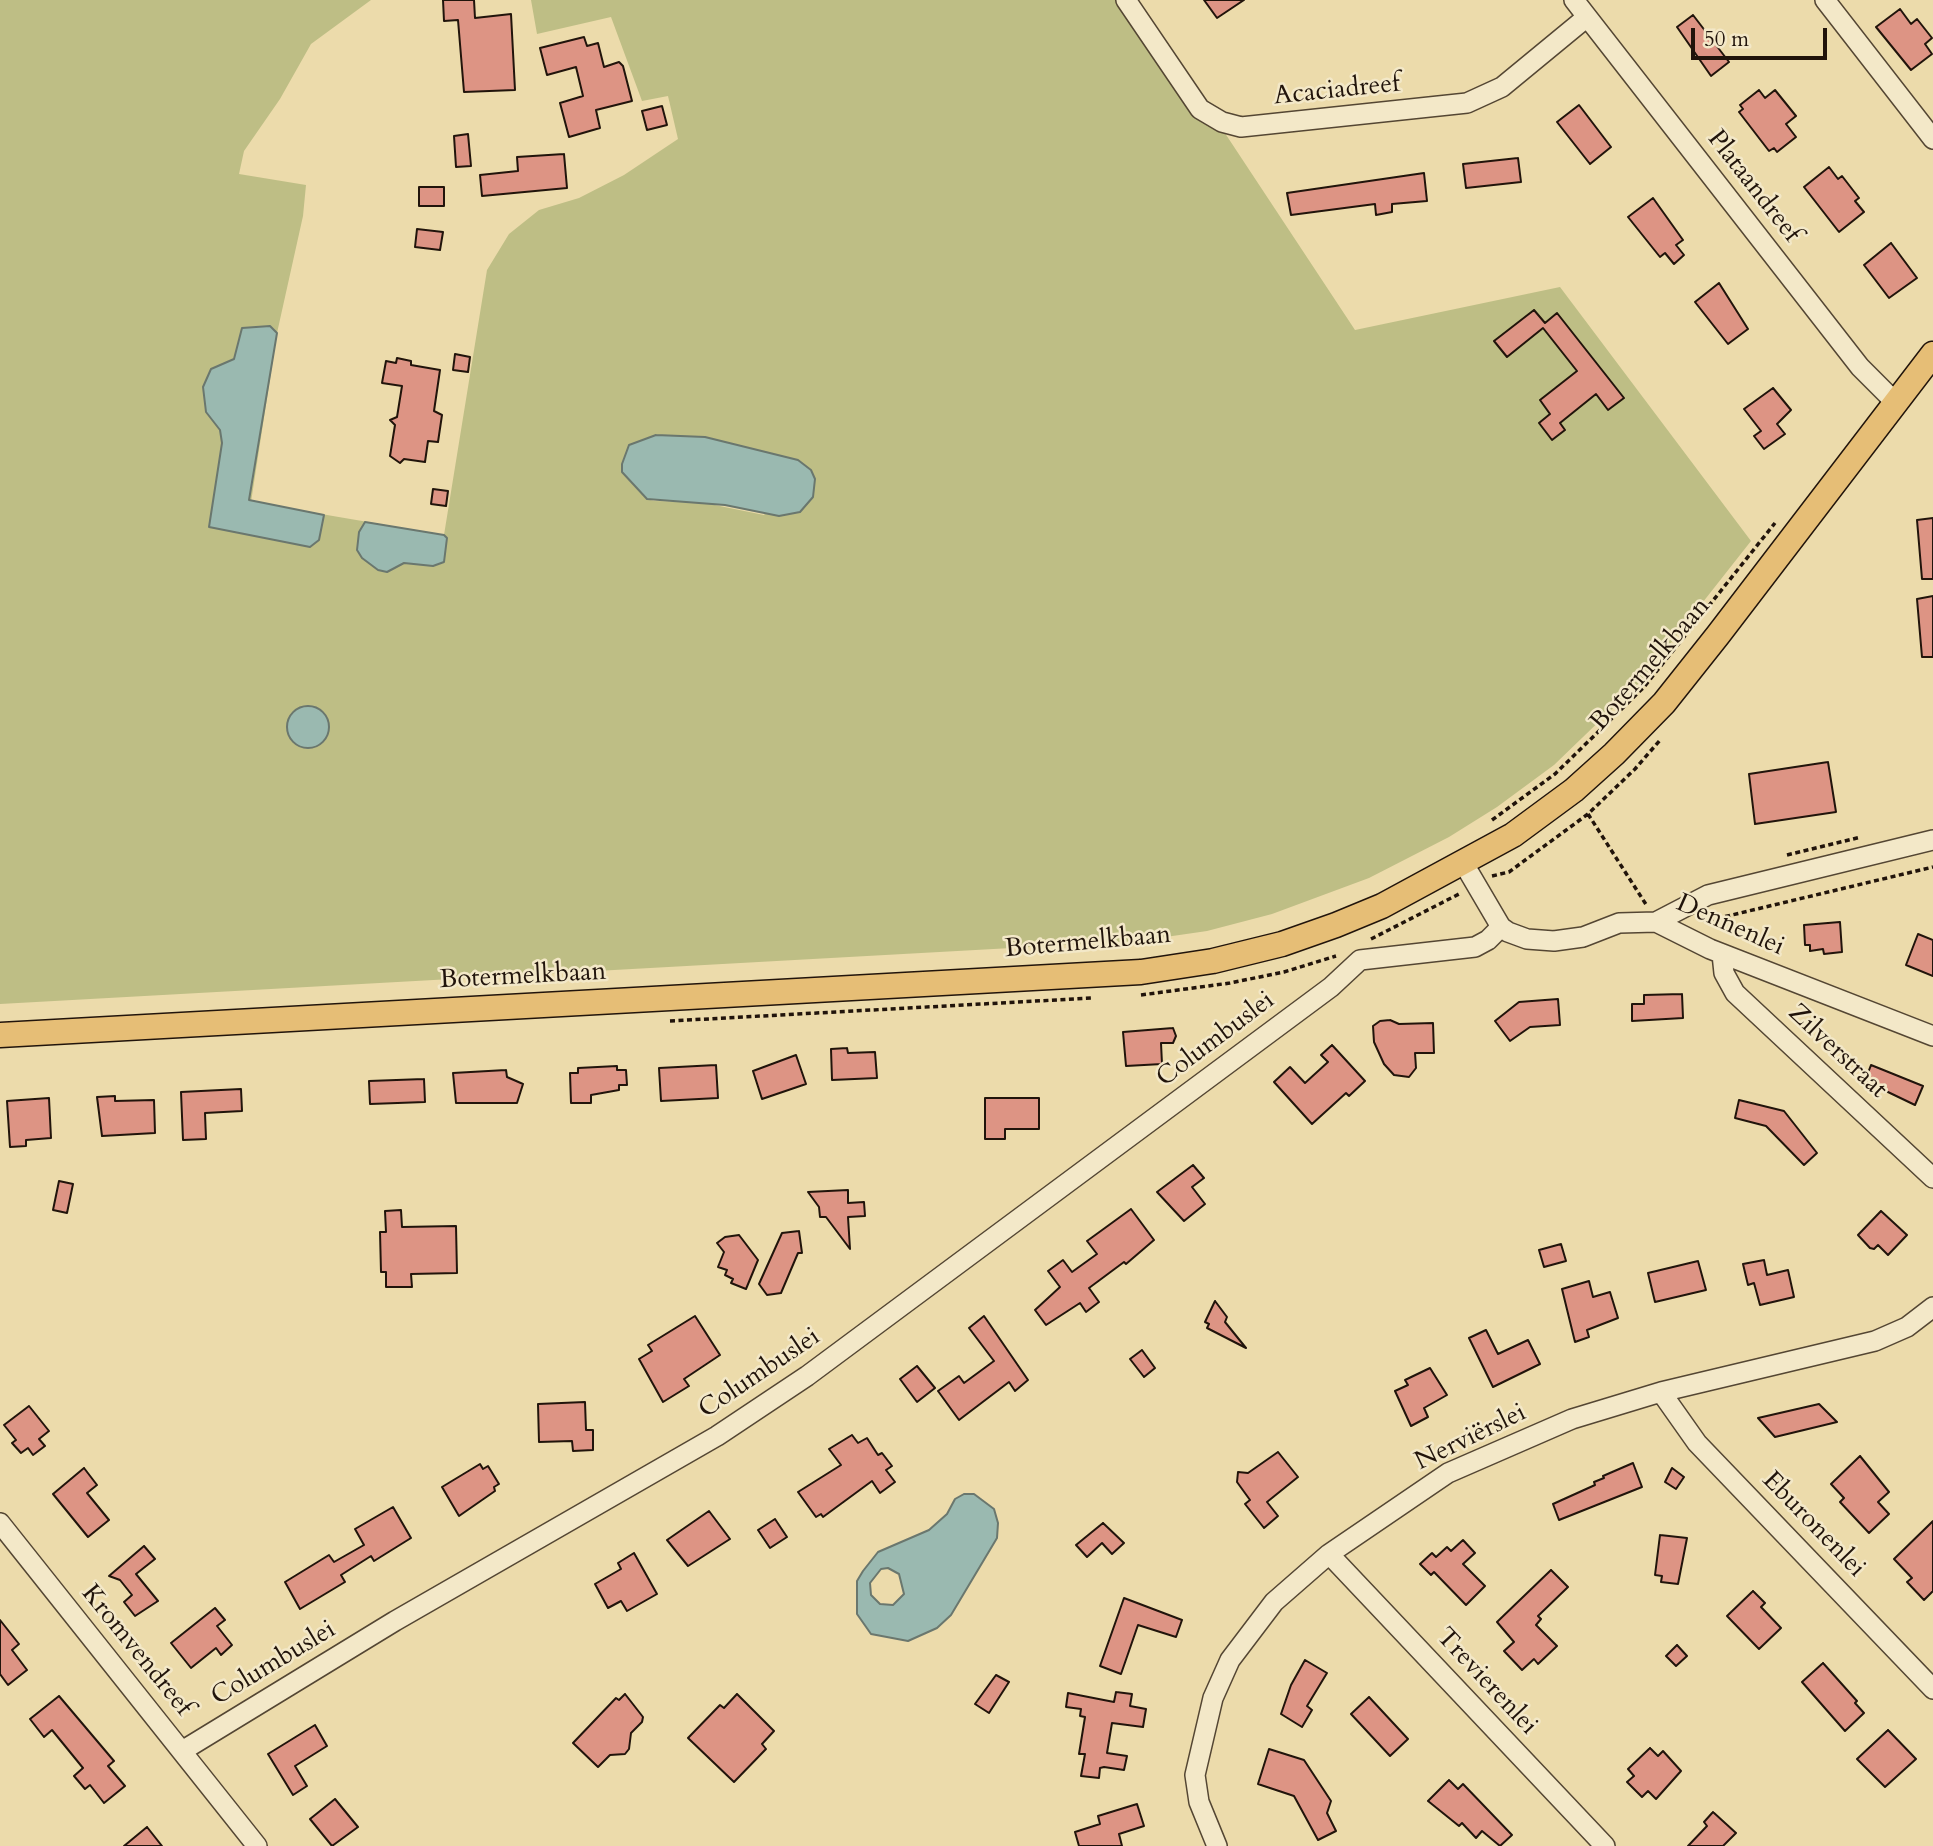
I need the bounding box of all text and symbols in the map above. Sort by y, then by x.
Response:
scale bar [1695,14,1832,58]
text: 50 m [1704,25,1749,54]
street label: Acaciadreef [1272,69,1402,113]
street label: Plataandreef [1700,125,1806,249]
street label: Botermelkbaan [1585,592,1717,738]
street label: Dennenlei [1671,888,1789,964]
street label: Botermelkbaan [1004,920,1172,966]
street label: Botermelkbaan [439,957,607,997]
street label: Columbuslei [1151,986,1281,1094]
street label: Zilverstraat [1781,998,1893,1106]
street label: Columbuslei [693,1322,827,1426]
street label: Nerviërslei [1410,1398,1532,1478]
street label: Eburonenlei [1755,1466,1871,1584]
street label: Kromvendreef [74,1579,198,1723]
street label: Columbuslei [206,1615,342,1713]
street label: Trevierenlei [1429,1622,1543,1742]

